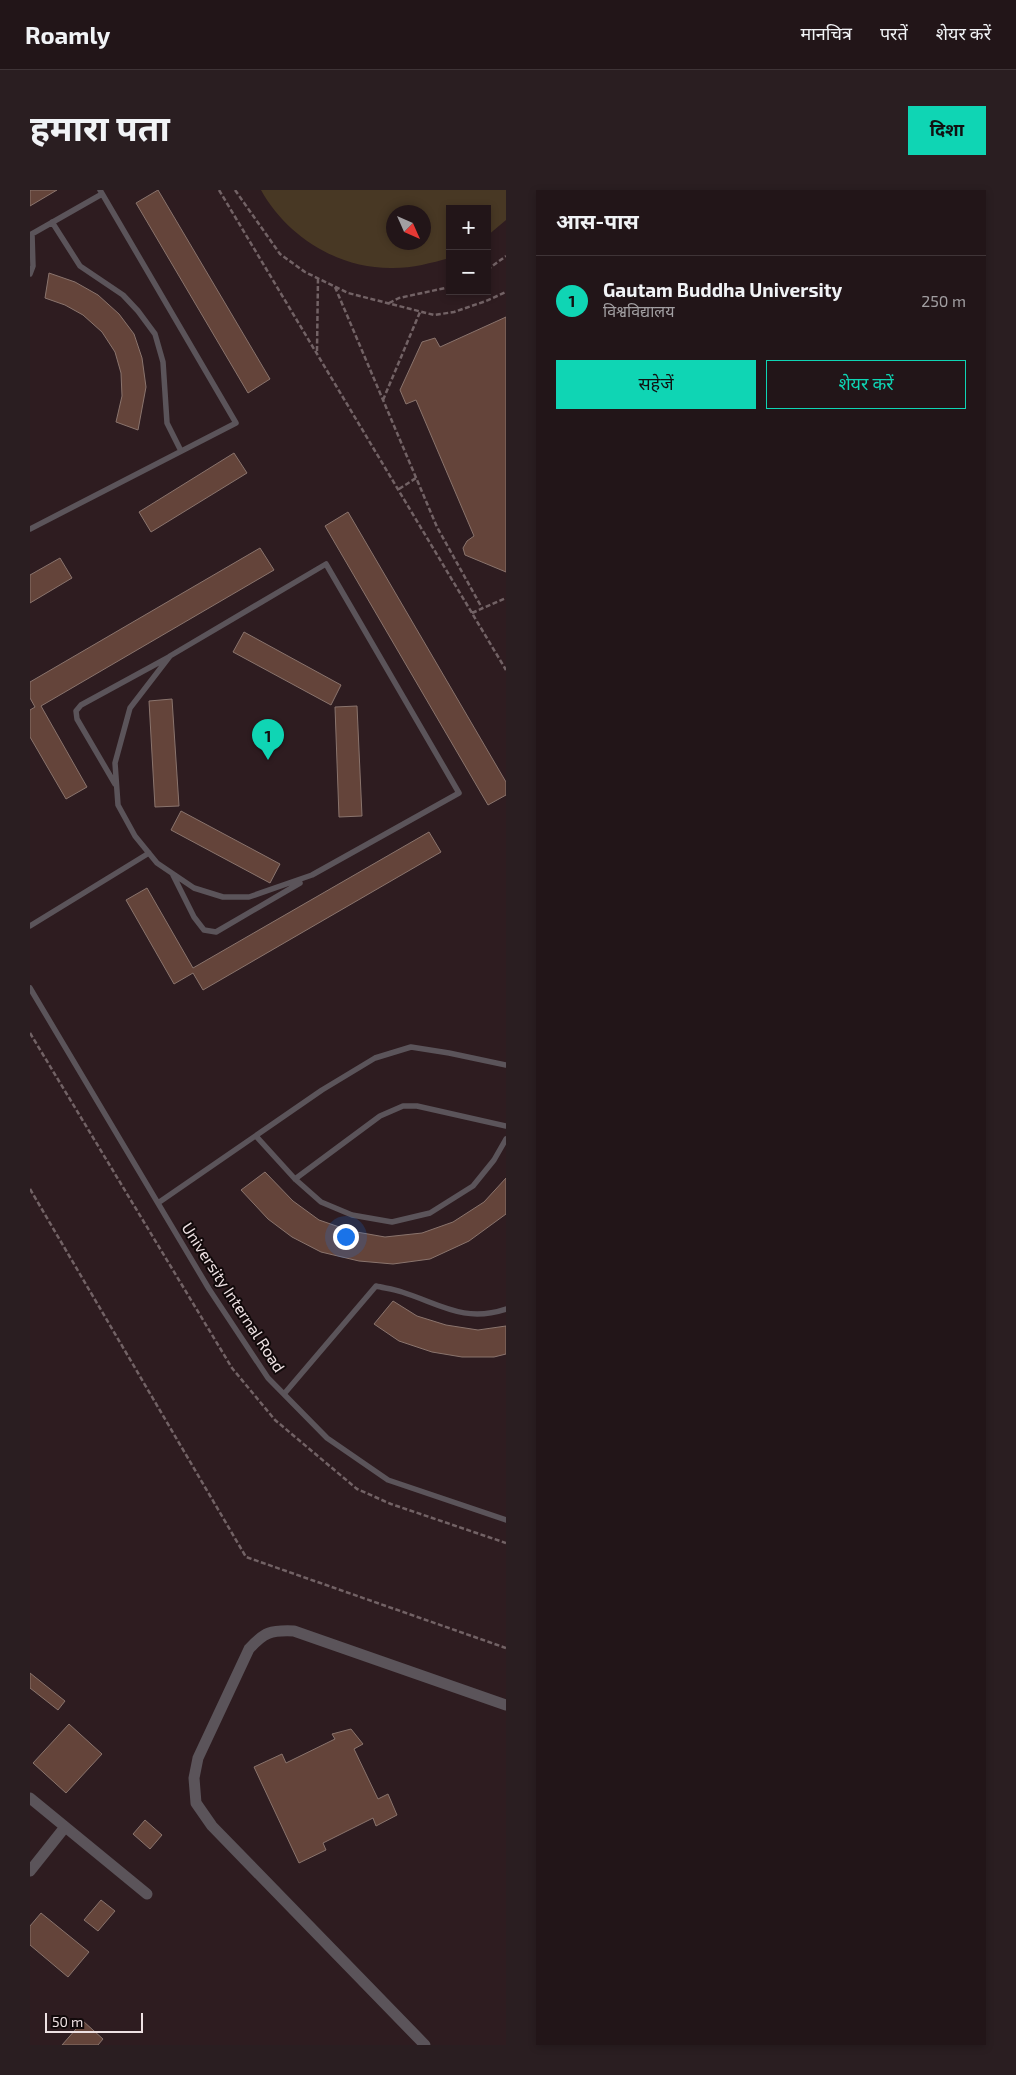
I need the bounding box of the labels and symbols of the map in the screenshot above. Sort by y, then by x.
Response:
north arrow [386,205,431,250]
pin: 1 [252,719,284,760]
street label: University Internal Road [178,1219,290,1375]
your location [333,1224,359,1250]
scale bar [45,2010,142,2033]

